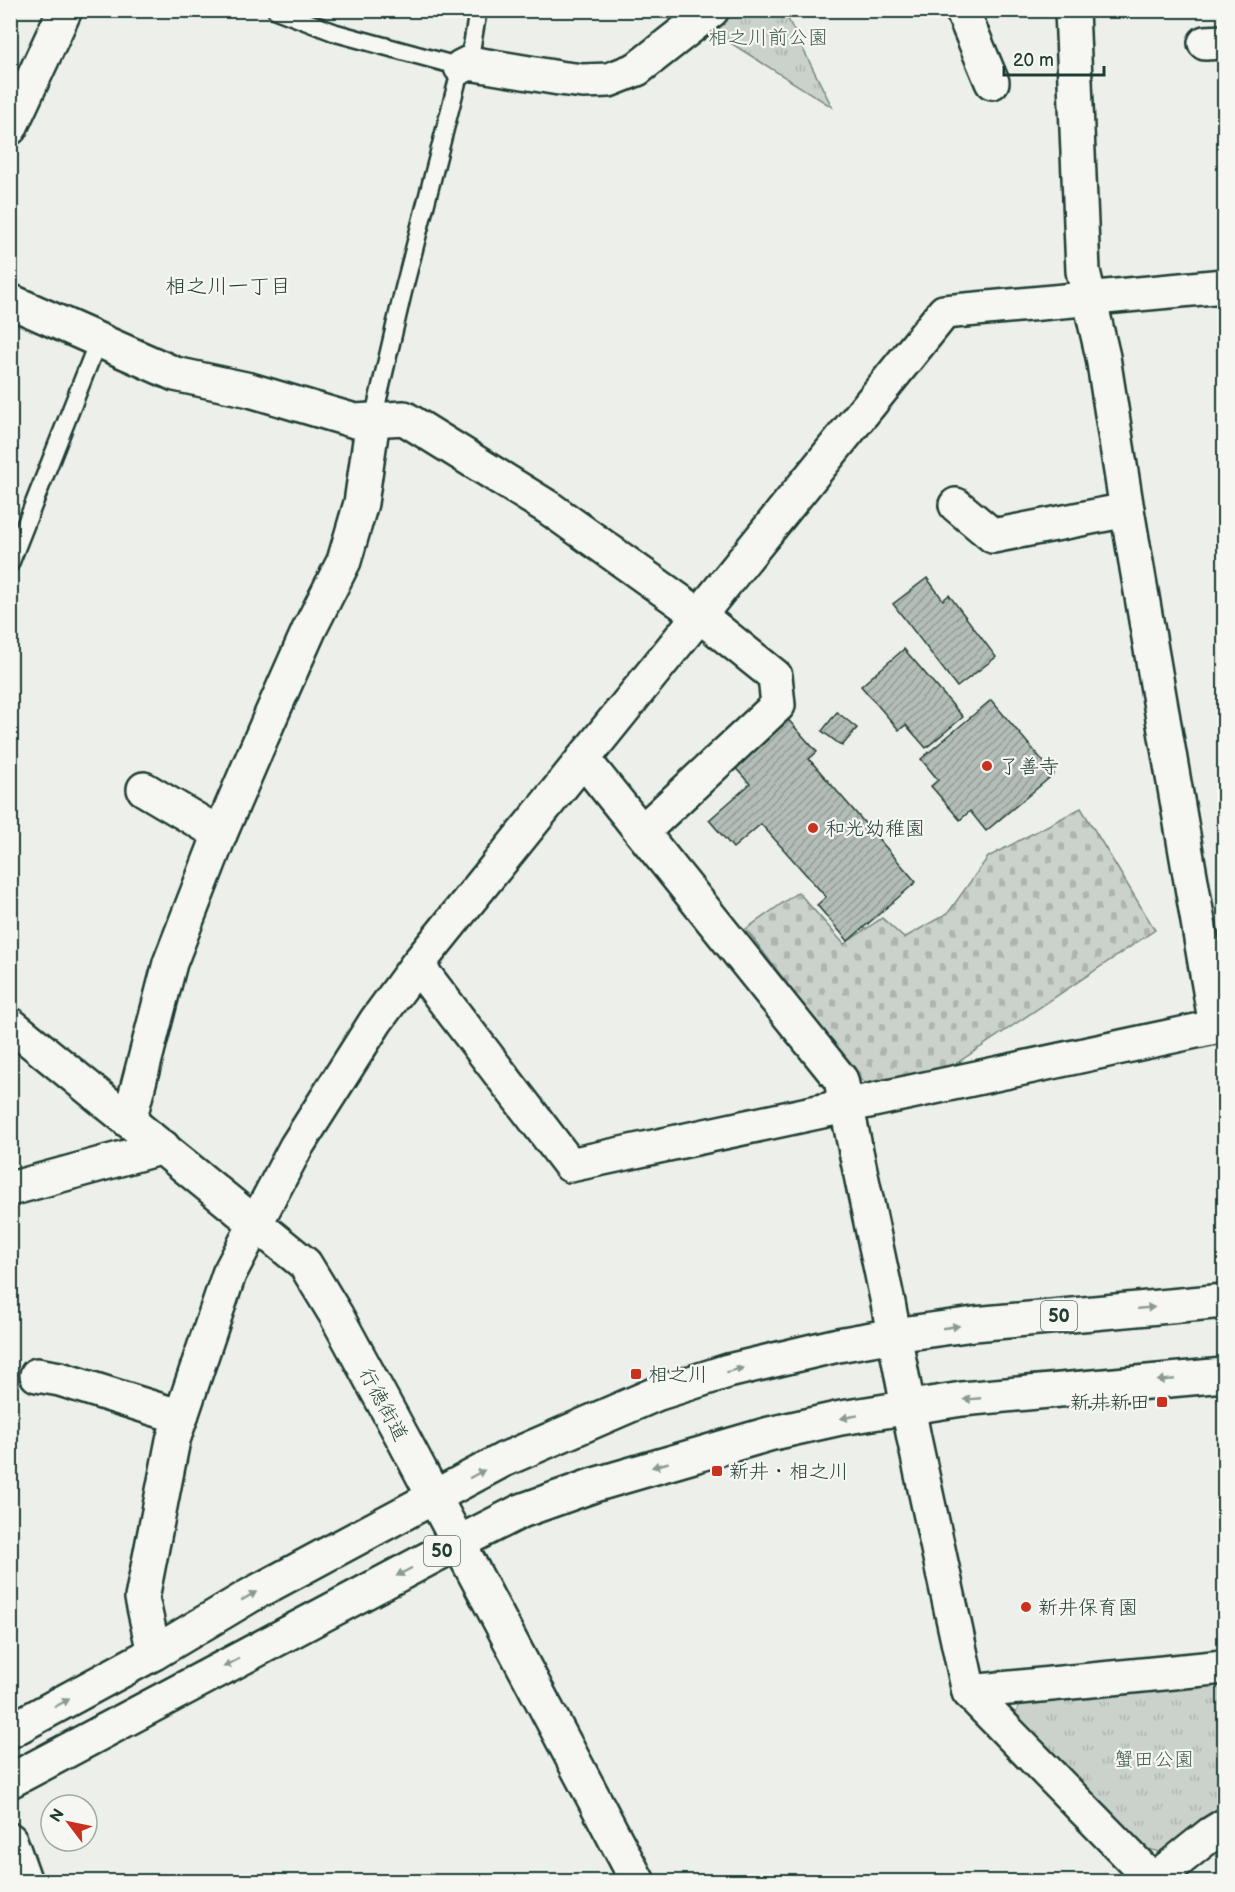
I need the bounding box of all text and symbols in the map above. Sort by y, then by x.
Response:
park label: 相之川前公園 [708,26,828,50]
scale bar [1004,39,1104,77]
text: 20 m [1013,50,1054,71]
district label: 相之川一丁目 [165,274,291,299]
place label: 了善寺 [999,755,1059,779]
marker: 了善寺 [980,759,994,773]
place label: 和光幼稚園 [825,817,925,841]
marker: 和光幼稚園 [806,821,820,835]
road number: 50 [1041,1301,1077,1331]
one-way arrow [1136,1303,1155,1313]
one-way arrow [942,1322,961,1331]
place label: 相之川 [648,1363,708,1387]
street label: 行徳街道 [354,1364,412,1445]
one-way arrow [726,1364,744,1374]
marker: 相之川 [629,1367,643,1381]
one-way arrow [1157,1376,1176,1385]
place label: 新井新田 [1070,1391,1150,1415]
one-way arrow [963,1394,982,1404]
marker: 新井新田 [1155,1395,1169,1409]
one-way arrow [840,1412,859,1421]
one-way arrow [651,1460,670,1470]
place label: 新井・相之川 [729,1460,849,1484]
marker: 新井・相之川 [710,1464,724,1478]
one-way arrow [468,1469,485,1478]
road number: 50 [424,1536,460,1566]
one-way arrow [395,1567,412,1577]
one-way arrow [241,1591,258,1601]
place label: 新井保育園 [1038,1596,1138,1620]
marker: 新井保育園 [1019,1600,1033,1614]
one-way arrow [223,1658,240,1668]
one-way arrow [54,1698,71,1708]
park label: 蟹田公園 [1114,1748,1194,1772]
north arrow [39,1793,99,1853]
text: N [46,1806,69,1826]

